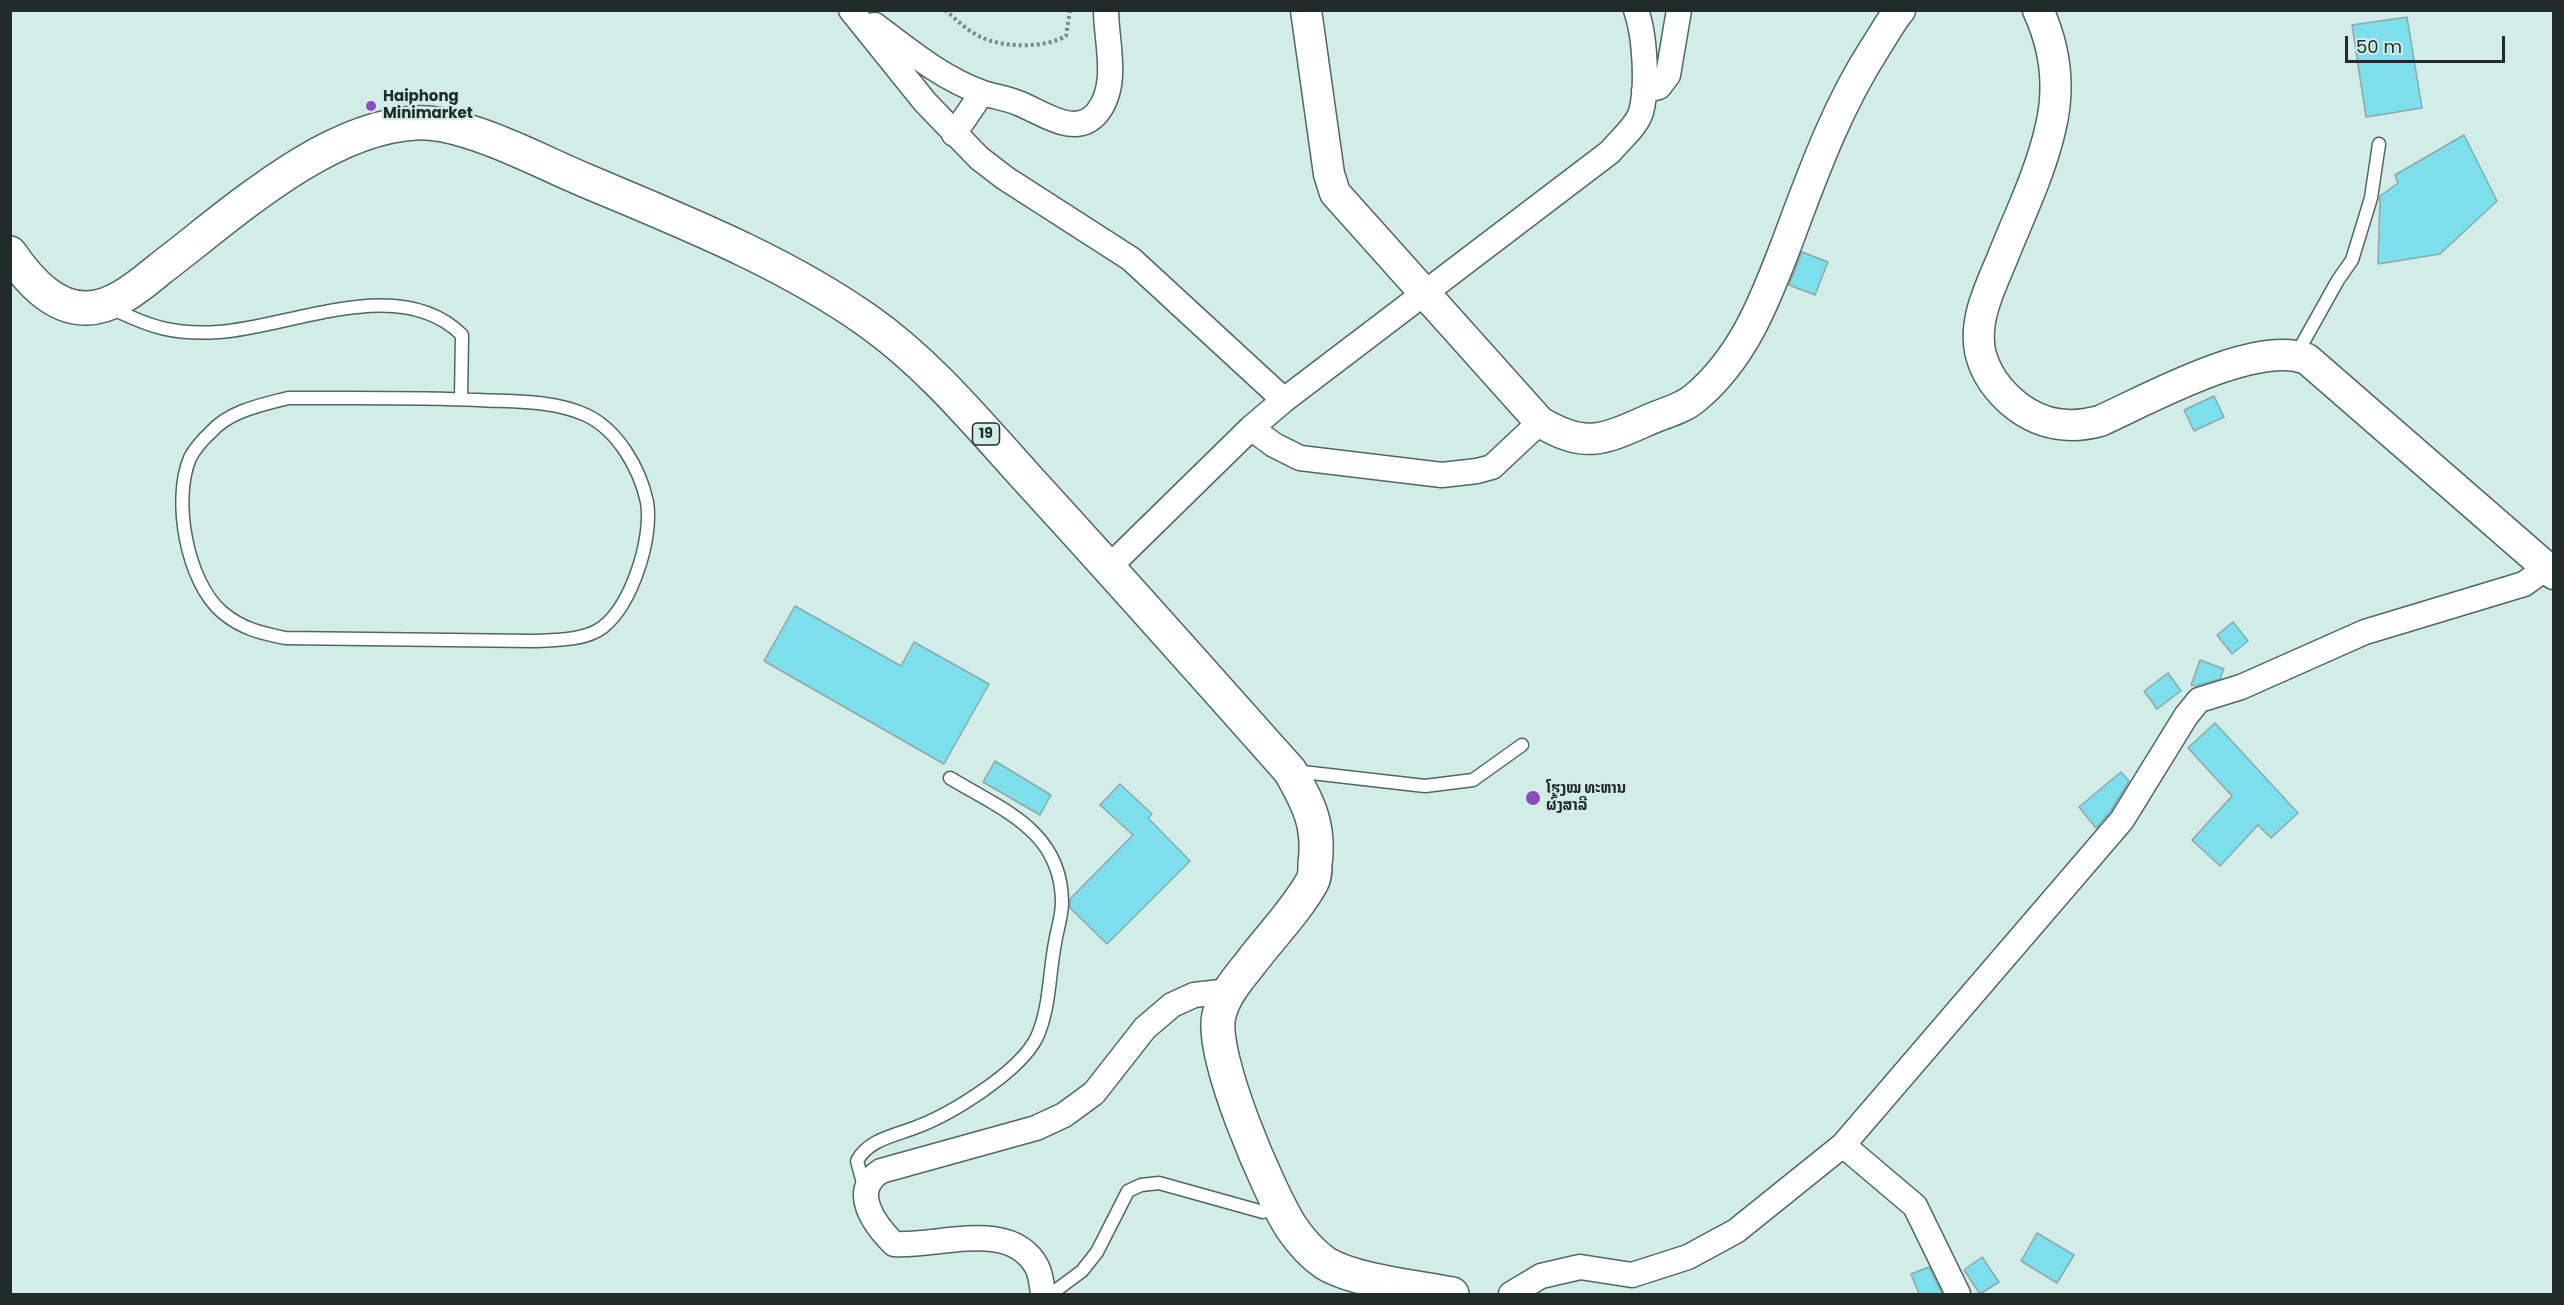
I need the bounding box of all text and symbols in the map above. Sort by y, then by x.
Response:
scale bar [2348,24,2508,62]
text: 50 m [2356,34,2402,59]
place label: Haiphong Minimarket [383,88,473,123]
marker: Haiphong Minimarket [364,99,378,113]
road number: 19 [972,423,1000,445]
place label: ໂຮງໝ ທະຫານ ຜົ້ງສາລີ [1546,780,1626,815]
marker: ໂຮງໝ ທະຫານ ຜົ້ງສາລີ [1524,789,1542,807]

